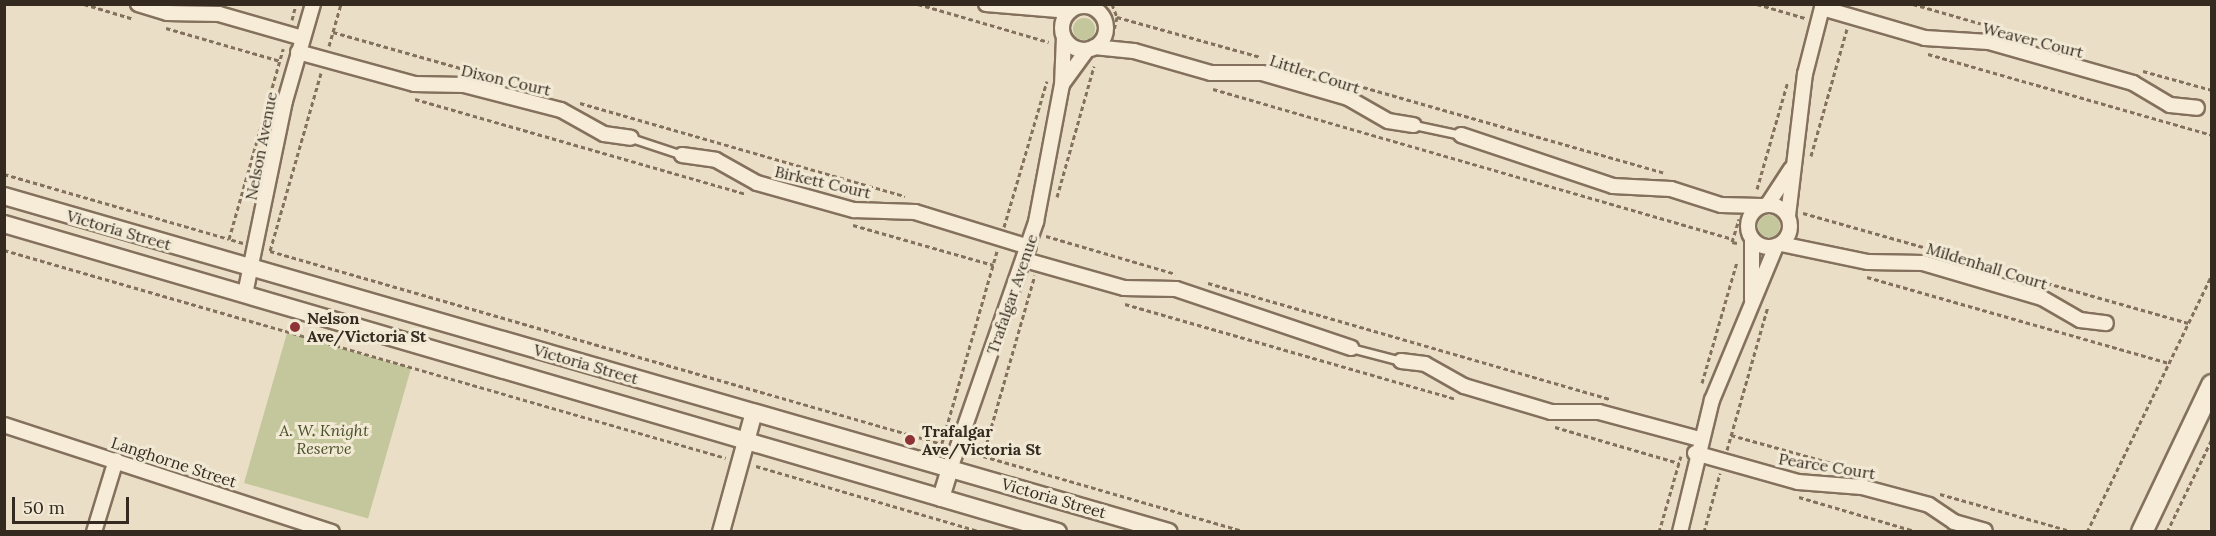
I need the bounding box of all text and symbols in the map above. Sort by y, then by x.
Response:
street label: Weaver Court [1981,18,2085,62]
street label: Littler Court [1267,50,1363,98]
street label: Dixon Court [459,60,553,100]
street label: Nelson Avenue [241,90,281,202]
street label: Birkett Court [773,162,873,202]
street label: Victoria Street [64,206,174,254]
street label: Trafalgar Avenue [982,231,1042,357]
street label: Mildenhall Court [1924,238,2050,294]
place label: Nelson Ave/Victoria St [307,308,426,346]
marker: Nelson Ave/Victoria St [288,320,302,334]
street label: Victoria Street [531,340,641,388]
park label: A. W. Knight Reserve [279,420,369,458]
place label: Trafalgar Ave/Victoria St [922,421,1041,459]
street label: Langhorne Street [109,433,239,491]
marker: Trafalgar Ave/Victoria St [903,433,917,447]
street label: Pearce Court [1777,449,1877,483]
street label: Victoria Street [999,474,1109,522]
scale bar [15,485,132,523]
text: 50 m [23,496,65,519]

